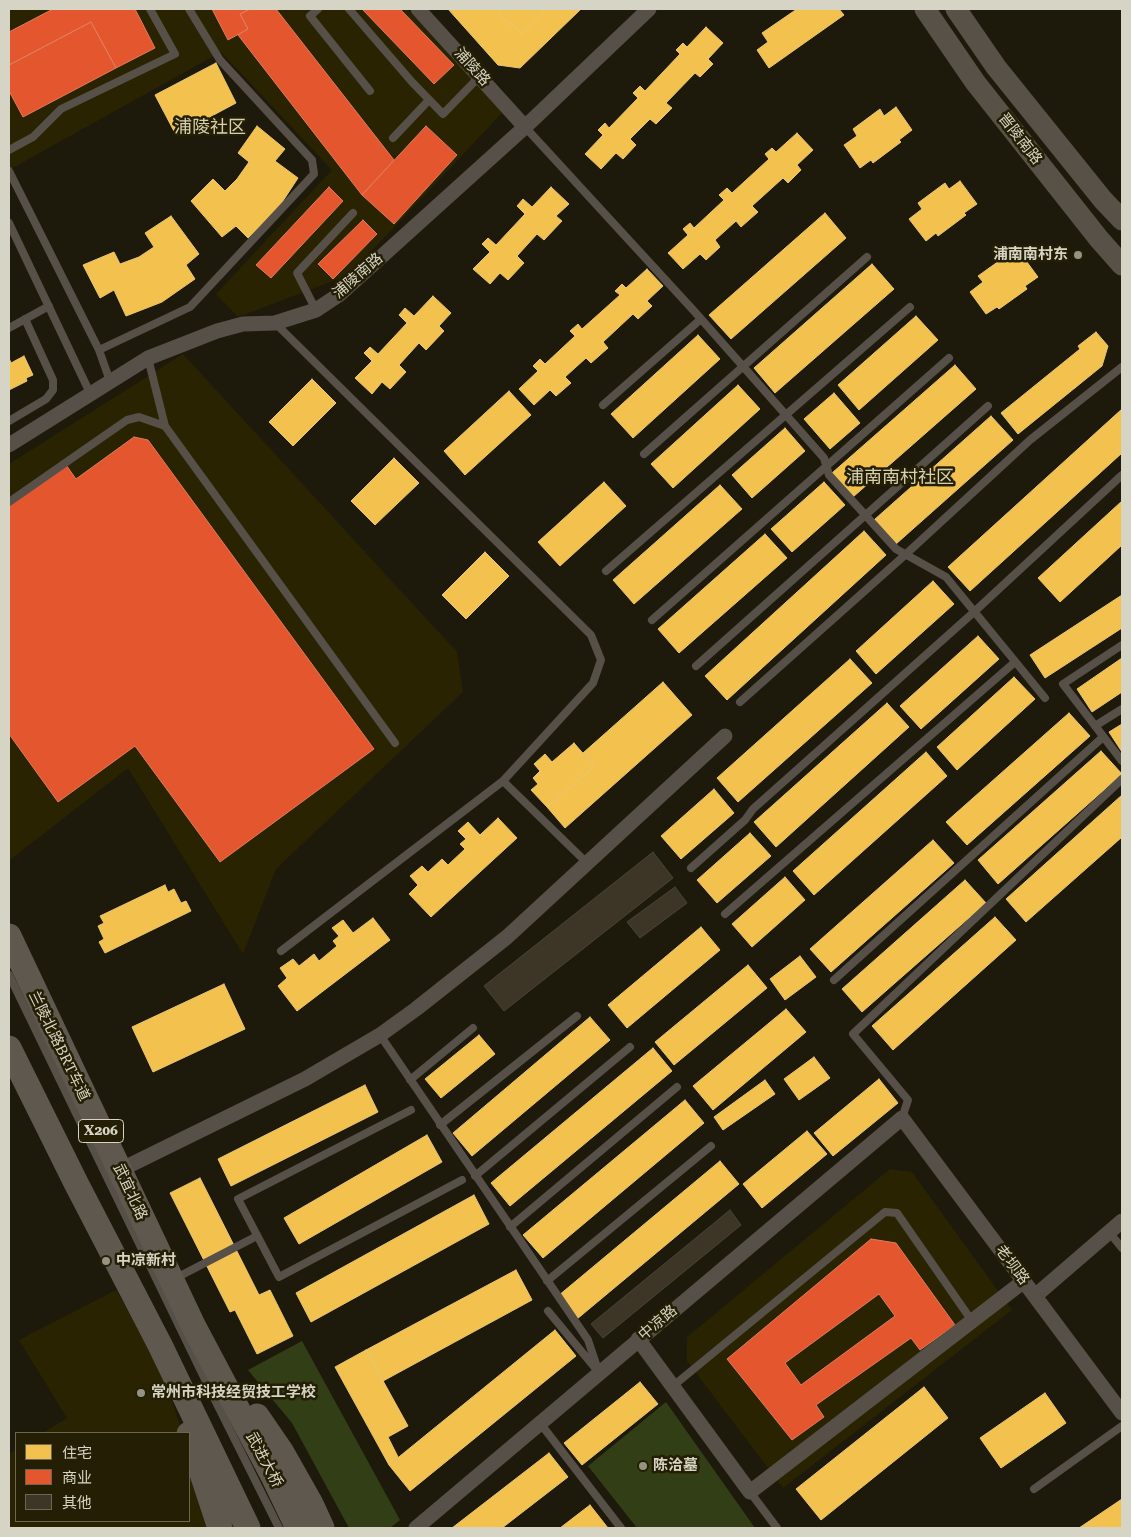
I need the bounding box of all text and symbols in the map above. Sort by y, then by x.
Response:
street label: 浦陵路 [450,44,494,90]
street label: 晋陵南路 [994,110,1046,168]
district label: 浦陵社区 [174,117,246,139]
place label: 浦南南村东 [993,246,1068,264]
marker: 浦南南村东 [1072,249,1084,261]
street label: 浦陵南路 [329,250,387,302]
district label: 浦南南村社区 [846,467,954,489]
street label: 兰陵北路BRT车道 [25,988,93,1104]
road number: X206 [78,1120,124,1142]
street label: 武宜北路 [109,1161,151,1223]
street label: 老坝路 [991,1242,1033,1288]
place label: 中凉新村 [116,1252,176,1270]
marker: 中凉新村 [100,1255,112,1267]
street label: 中凉路 [635,1302,681,1344]
place label: 常州市科技经贸技工学校 [151,1384,316,1402]
marker: 常州市科技经贸技工学校 [135,1387,147,1399]
street label: 武进大桥 [242,1429,286,1491]
legend [15,1432,190,1522]
text: 住宅 [62,1444,92,1462]
place label: 陈洽墓 [653,1457,698,1475]
marker: 陈洽墓 [637,1460,649,1472]
text: 商业 [62,1469,92,1487]
text: 其他 [62,1494,92,1512]

